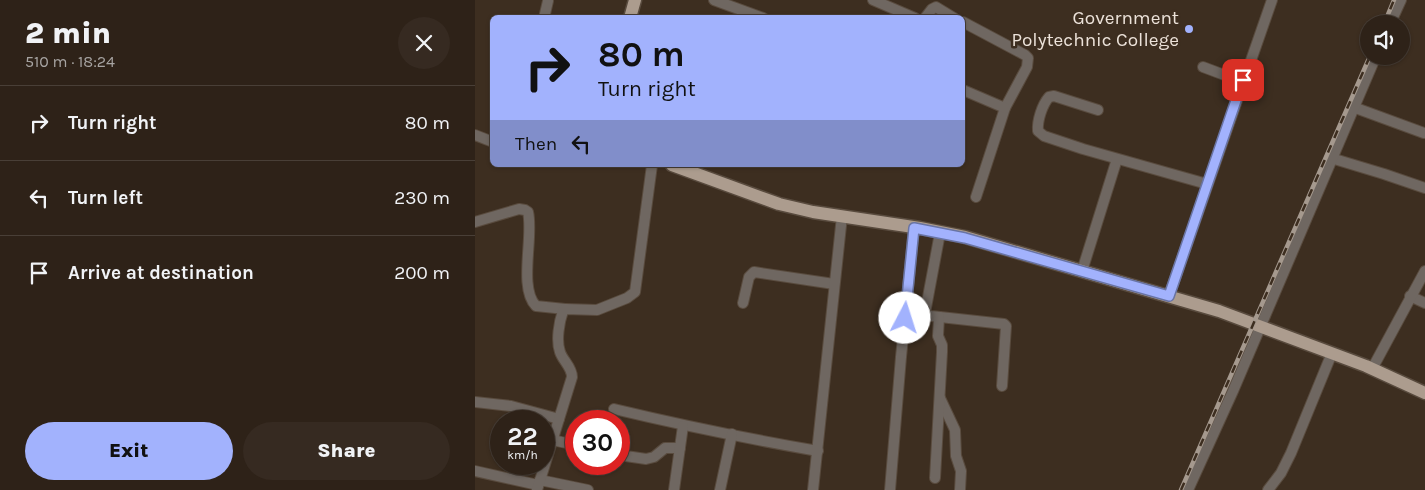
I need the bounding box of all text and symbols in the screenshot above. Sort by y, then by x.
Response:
place label: Government Polytechnic College [1011,7,1179,51]
text: 2 min [25,15,111,51]
map controls [1360,15,1410,65]
button: sound [1360,15,1410,65]
button: close [398,17,450,69]
marker: Government Polytechnic College [1183,23,1195,35]
text: 80 m [598,34,685,75]
icon: right [515,35,580,100]
text: 510 m · 18:24 [25,52,115,71]
pin [1222,59,1264,101]
icon: arrive [1229,66,1257,94]
text: Turn right [598,76,696,102]
icon: right [25,109,53,137]
text: Turn right [68,112,157,134]
text: 80 m [405,112,450,134]
icon: left [567,130,595,158]
text: Then [515,133,557,155]
icon: left [25,184,53,212]
text: Turn left [68,187,143,209]
text: 230 m [394,187,450,209]
icon: arrive [25,259,53,287]
text: Arrive at destination [68,262,254,284]
text: 200 m [394,262,450,284]
position arrow [878,291,930,343]
speed limit sign: 30 [565,410,630,475]
button: Exit [25,422,233,480]
button: Share [243,422,450,480]
text: 22 [507,422,538,451]
text: km/h [507,448,538,462]

